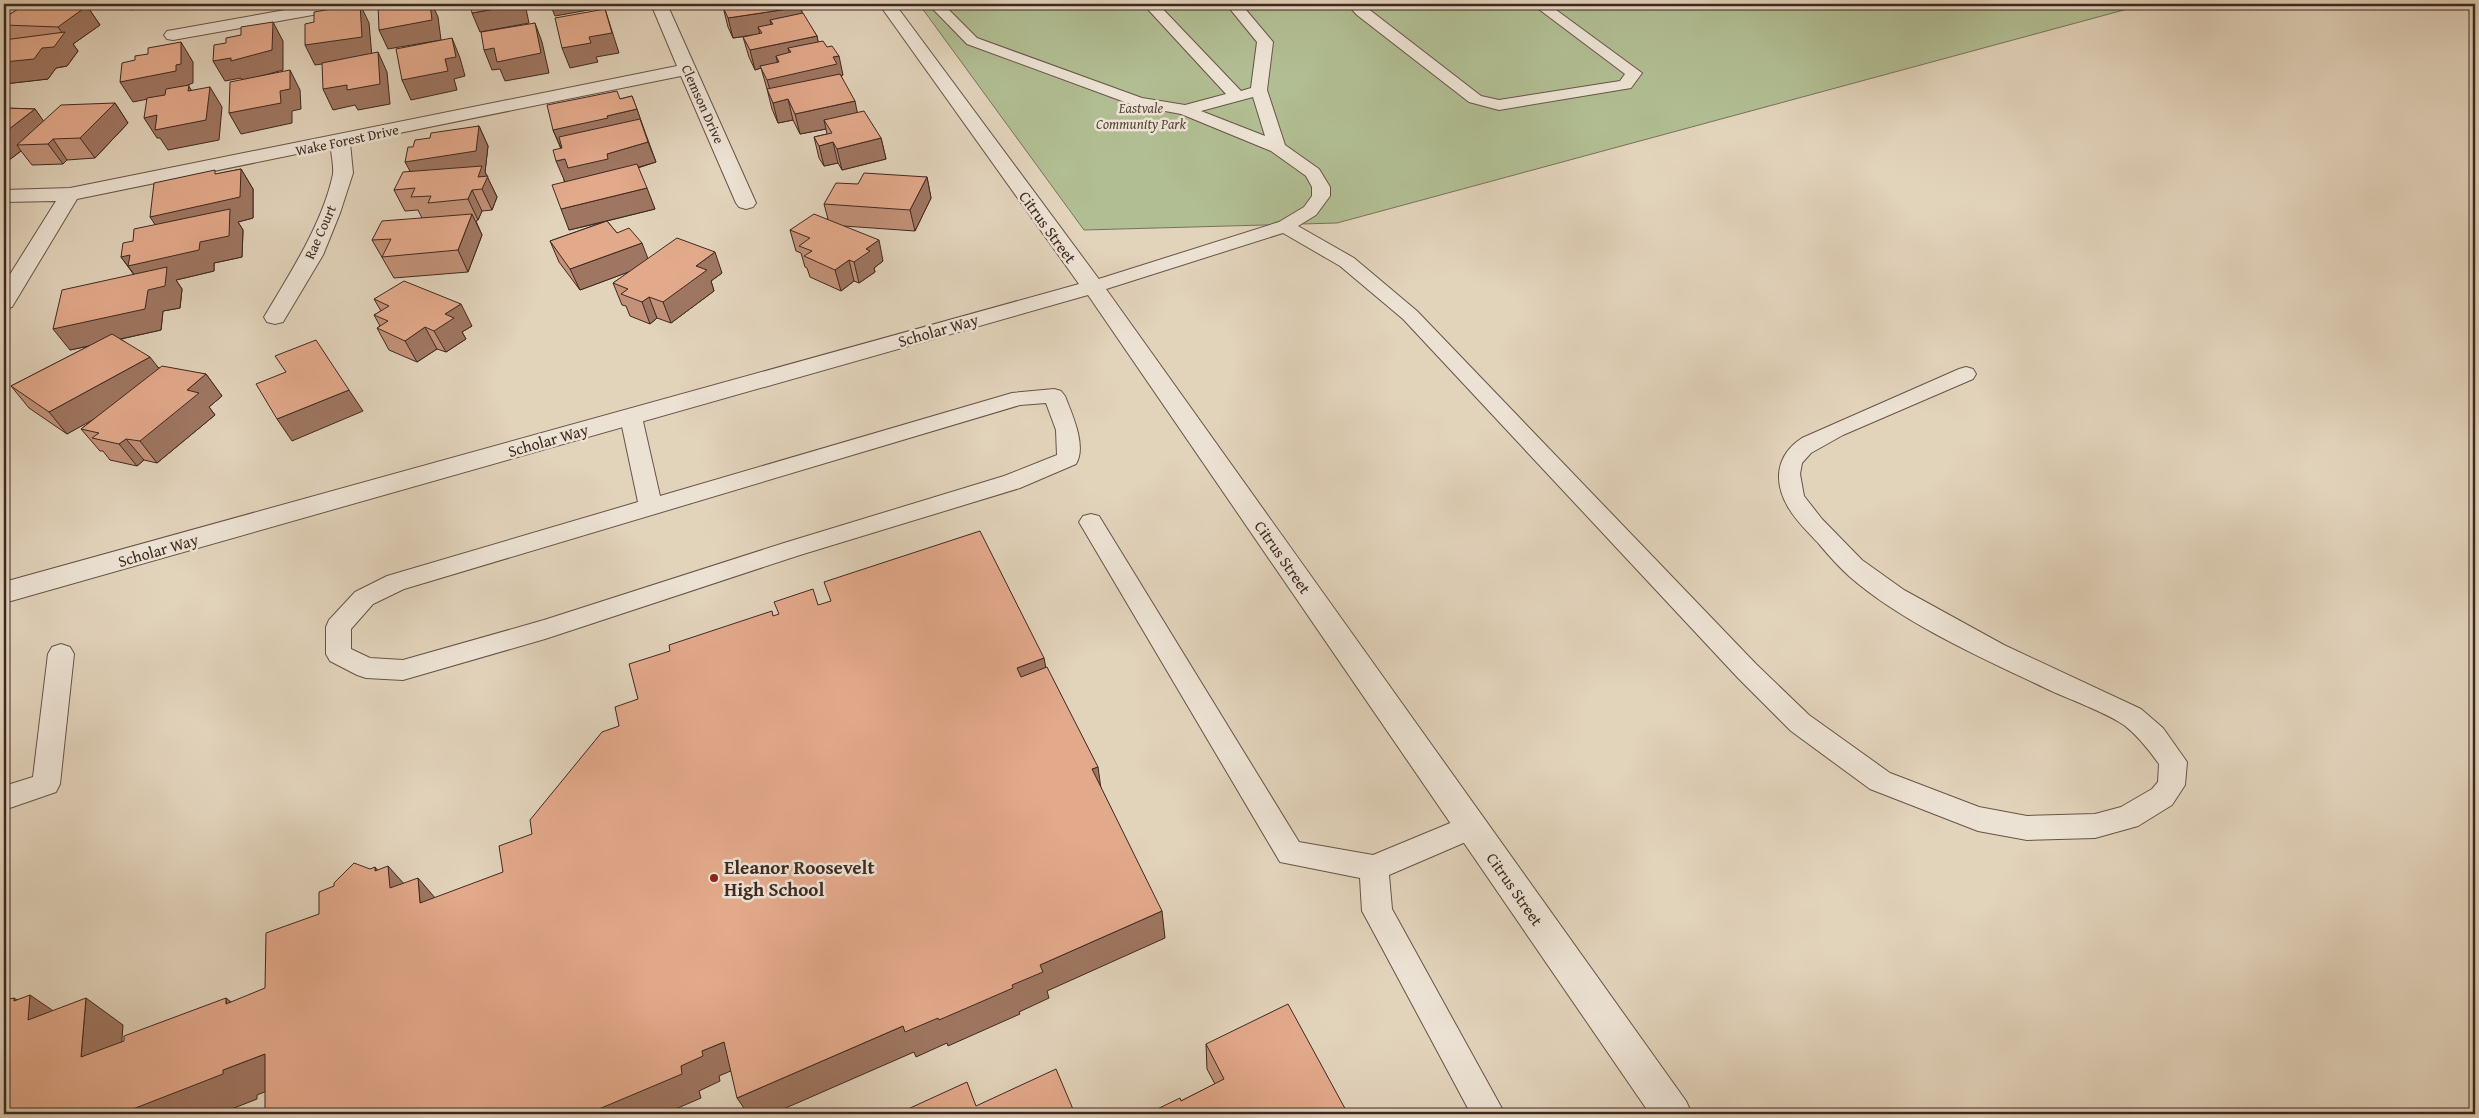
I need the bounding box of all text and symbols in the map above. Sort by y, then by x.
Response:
street label: Clemson Drive [677,61,730,147]
park label: Eastvale Community Park [1096,98,1187,134]
street label: Wake Forest Drive [294,119,401,161]
street label: Citrus Street [1013,186,1083,268]
street label: Rae Court [299,202,341,262]
street label: Scholar Way [895,307,981,353]
street label: Scholar Way [505,417,591,463]
street label: Citrus Street [1249,516,1317,599]
street label: Scholar Way [115,527,201,573]
street label: Citrus Street [1481,848,1549,931]
place label: Eleanor Roosevelt High School [724,853,875,903]
marker: Eleanor Roosevelt High School [708,872,720,884]

